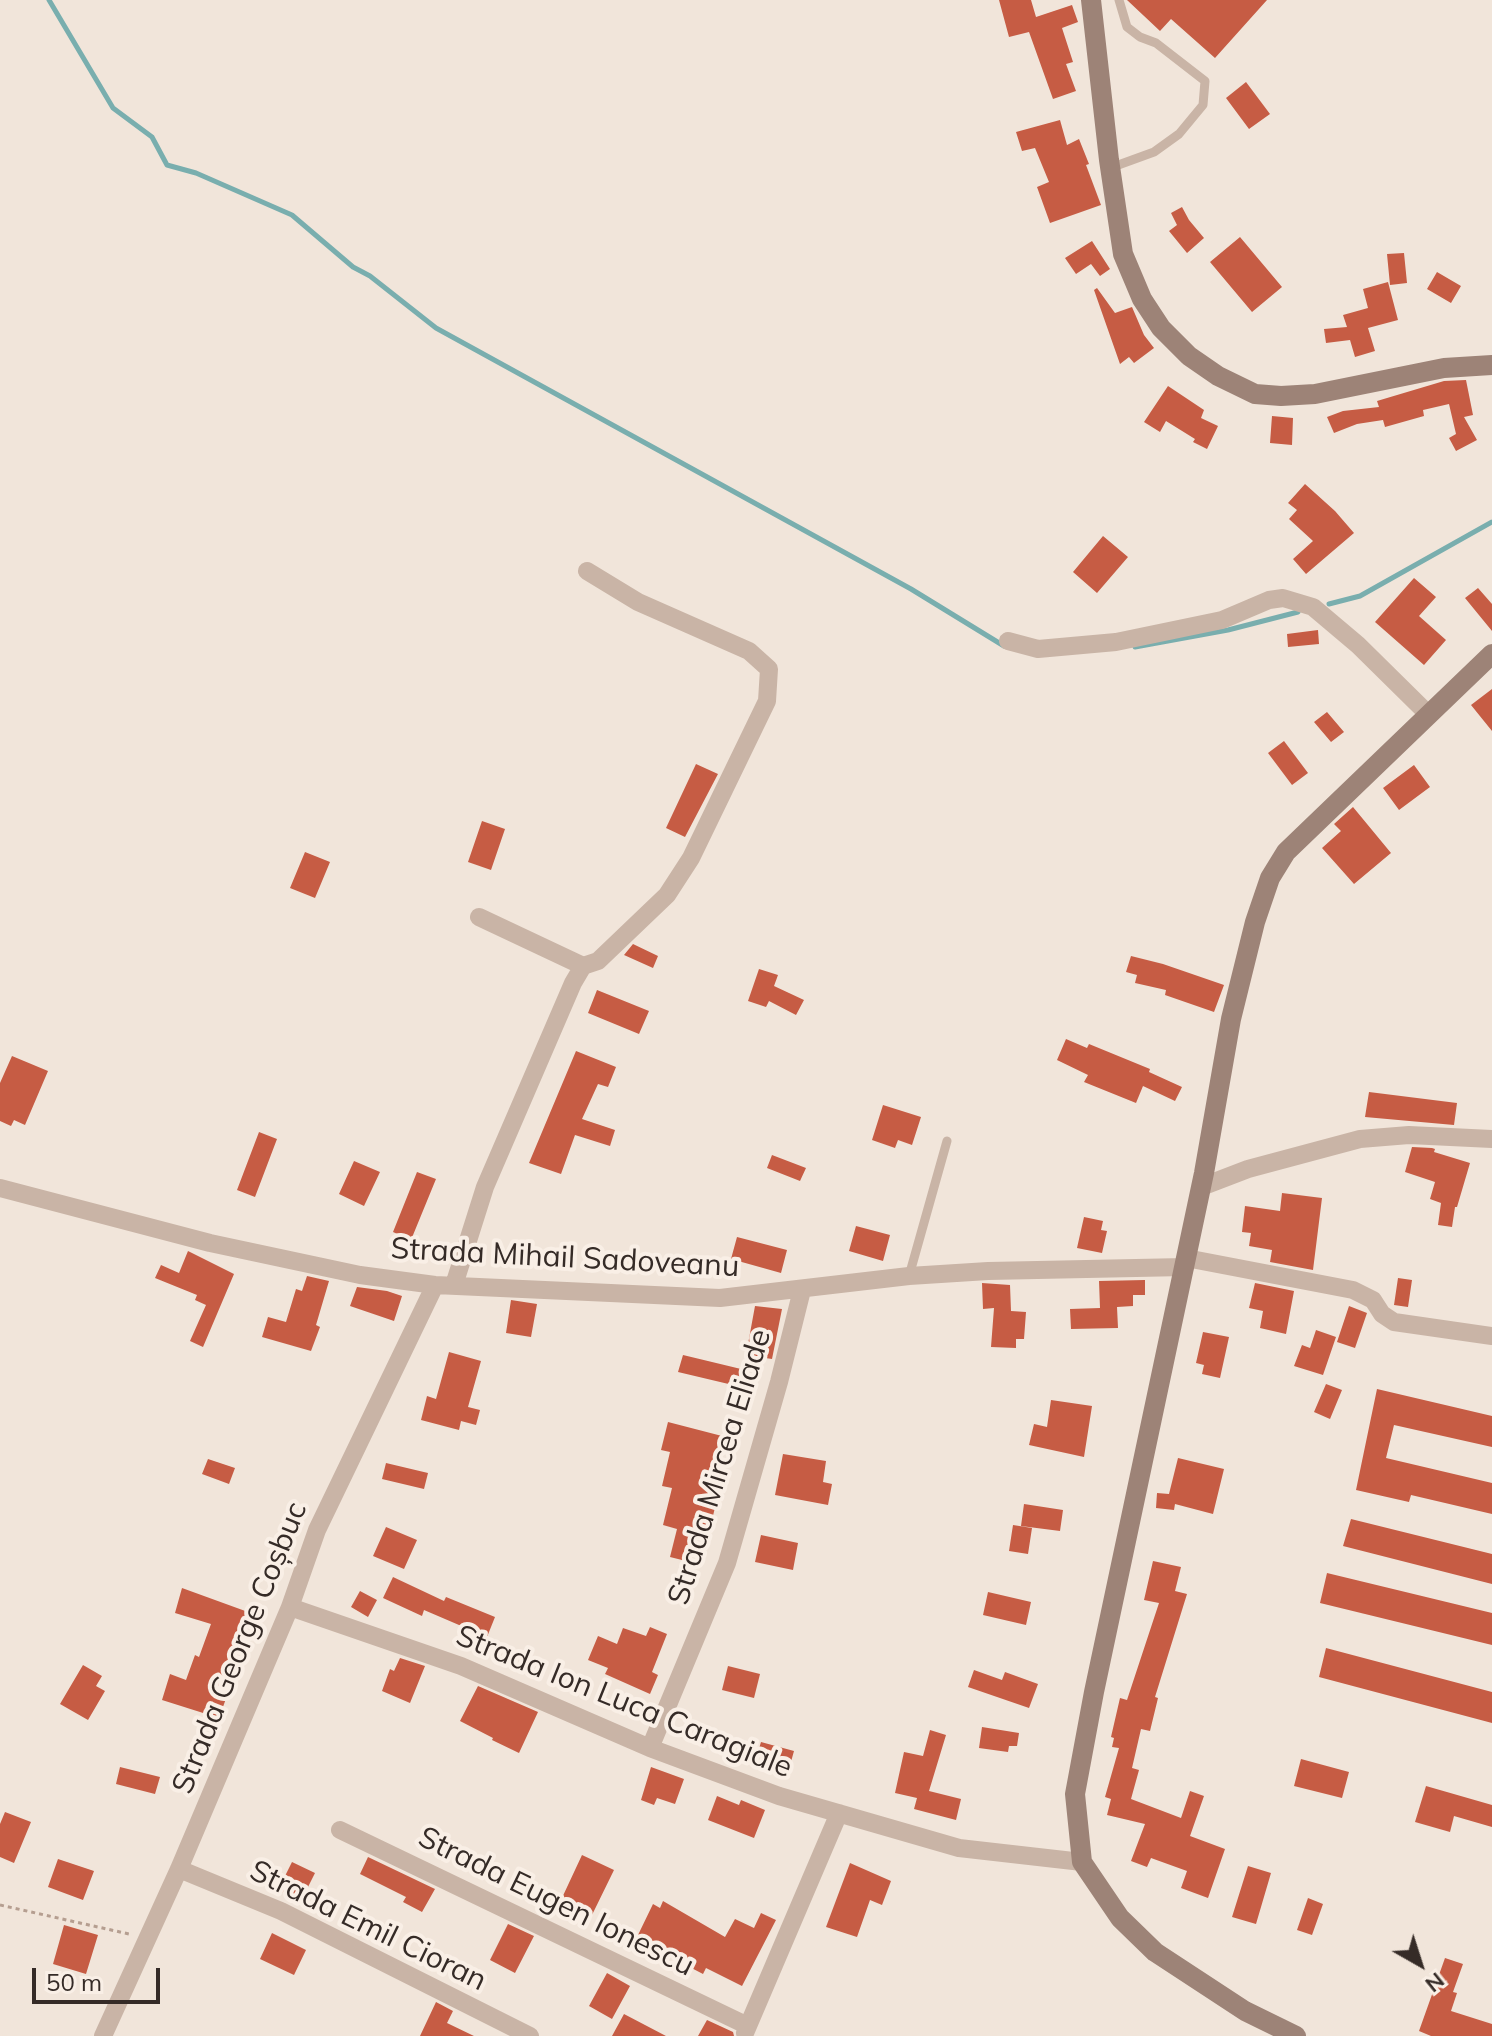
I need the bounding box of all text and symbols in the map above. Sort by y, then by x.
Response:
street label: Strada Mihail Sadoveanu [390,1231,740,1285]
street label: Strada Mircea Eliade [661,1325,779,1609]
street label: Strada George Coșbuc [165,1497,315,1799]
street label: Strada Ion Luca Caragiale [451,1618,797,1786]
street label: Strada Eugen Ionescu [412,1820,700,1984]
street label: Strada Emil Cioran [244,1853,492,1999]
north arrow [1380,1924,1460,2004]
scale bar [36,1952,164,2002]
text: 50 m [46,1967,102,1997]
text: N [1420,1967,1450,1999]

